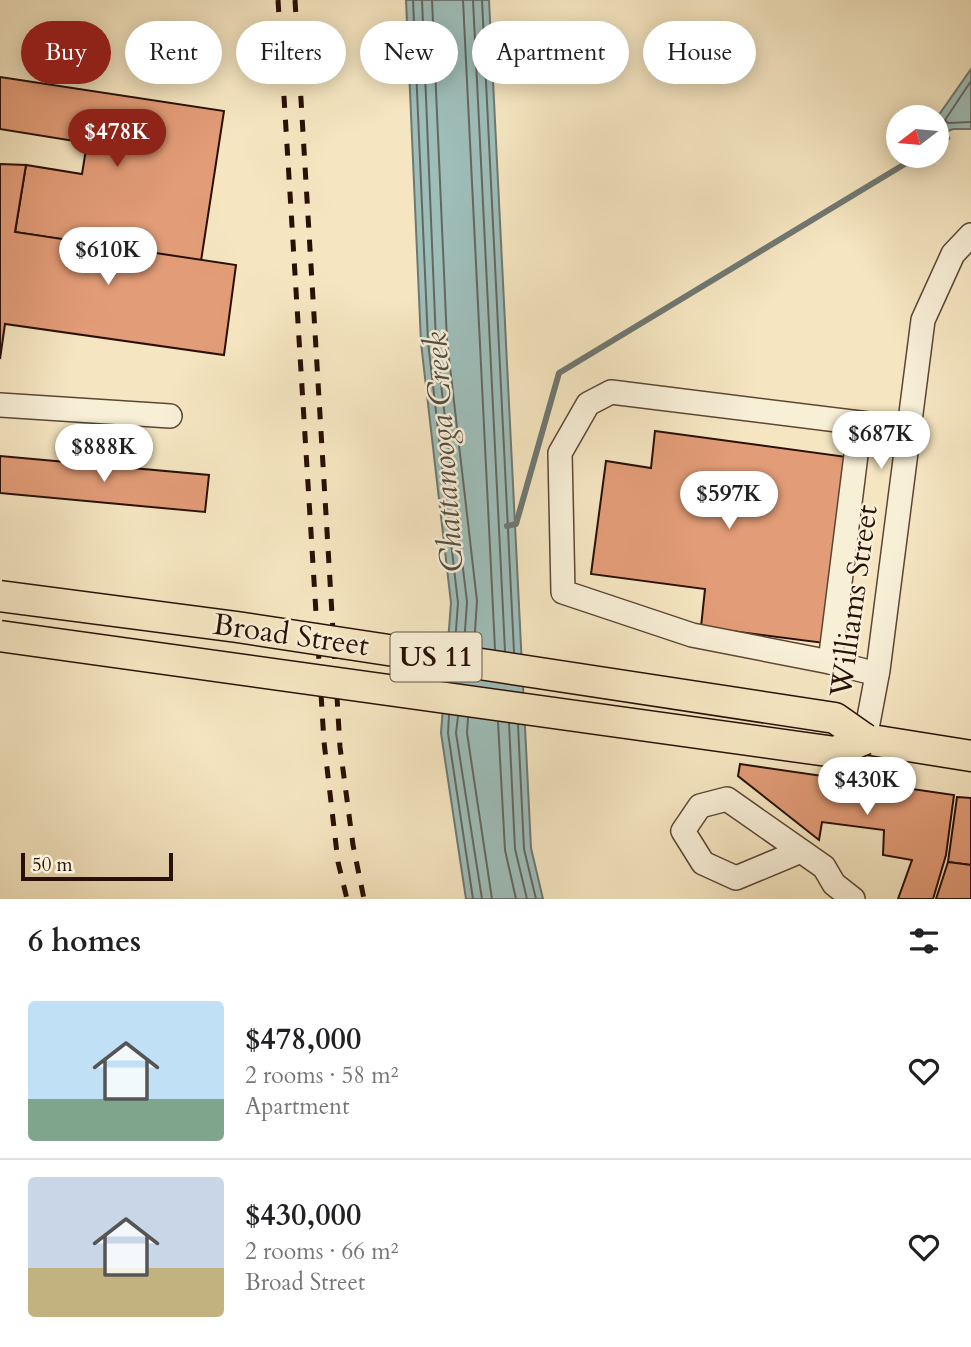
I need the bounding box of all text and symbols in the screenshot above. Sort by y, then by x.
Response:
chip: Buy [21,21,111,84]
chip: Rent [125,21,222,84]
chip: Filters [236,21,346,84]
chip: New [360,21,458,84]
chip: Apartment [472,21,629,84]
chip: House [643,21,756,84]
north arrow [886,105,948,168]
map controls [886,105,949,168]
pin: $478K [68,110,166,169]
text: $478K [84,116,150,147]
pin: $610K [59,228,157,287]
text: $610K [75,234,141,265]
water label: Chattanooga Creek [414,330,474,574]
pin: $687K [832,412,930,471]
text: $687K [848,418,914,449]
pin: $888K [55,424,153,484]
text: $888K [71,431,137,462]
pin: $597K [680,472,778,531]
text: $597K [696,478,762,509]
street label: Williams Street [820,502,888,701]
street label: Broad Street [211,604,372,666]
road number: US 11 [390,632,481,682]
pin: $430K [818,758,916,817]
text: $430K [834,764,900,795]
scale bar [21,850,173,882]
text: 50 m [32,852,73,878]
text: 6 homes [28,921,141,962]
icon: filters [905,922,943,960]
text: $478,000 [245,1019,361,1060]
icon: home [84,1029,168,1113]
icon: heart [905,1052,943,1090]
text: 2 rooms · 58 m² [245,1060,398,1091]
text: Apartment [245,1091,349,1122]
text: $430,000 [245,1195,361,1236]
icon: home [84,1205,168,1289]
icon: heart [905,1228,943,1266]
text: 2 rooms · 66 m² [245,1236,398,1267]
text: Broad Street [245,1267,365,1298]

